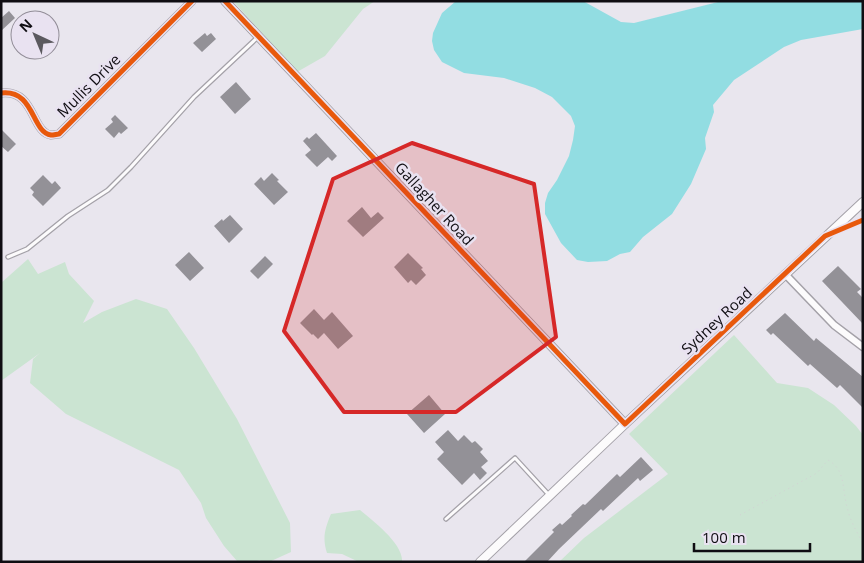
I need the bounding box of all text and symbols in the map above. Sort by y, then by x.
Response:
north arrow [10,10,60,60]
text: N [15,14,36,36]
street label: Mullis Drive [52,49,124,121]
street label: Gallagher Road [391,157,478,249]
street label: Sydney Road [677,282,756,358]
scale bar [694,520,810,552]
text: 100 m [702,527,746,547]

